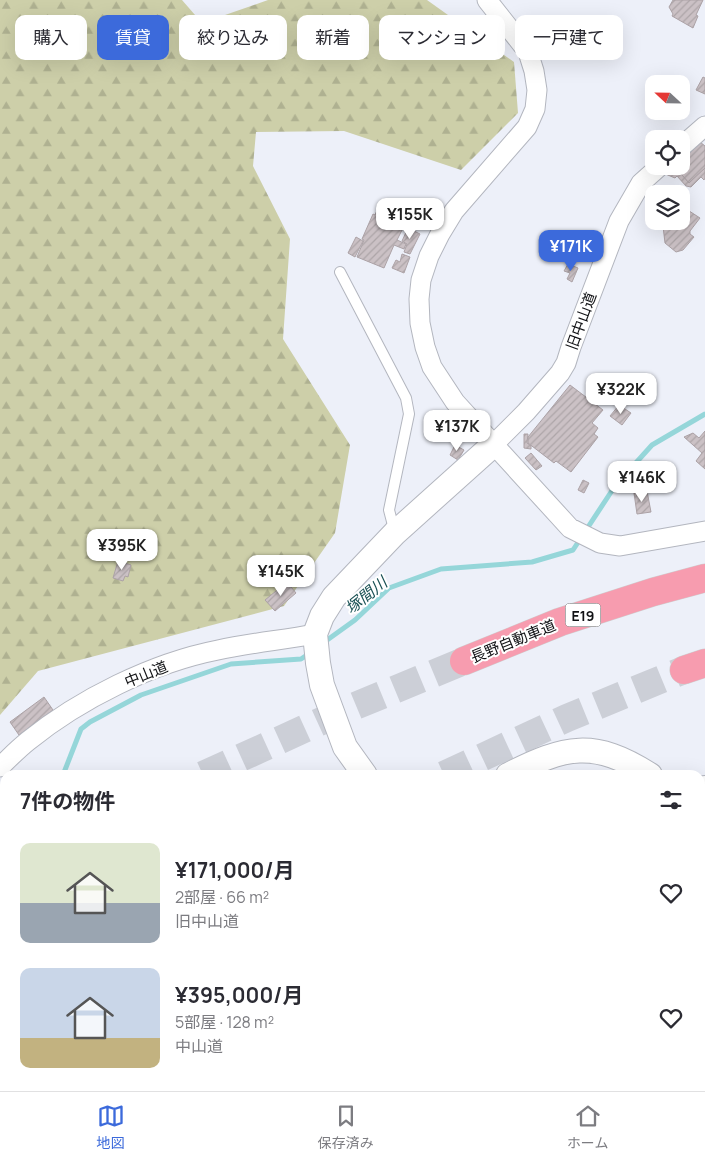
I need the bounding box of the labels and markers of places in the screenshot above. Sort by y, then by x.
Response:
pin: ¥155K [375,198,445,240]
pin: ¥171K [536,230,606,272]
pin: ¥322K [586,372,656,415]
pin: ¥137K [422,410,492,452]
pin: ¥146K [607,460,677,503]
pin: ¥395K [87,528,157,571]
pin: ¥145K [246,554,316,597]

